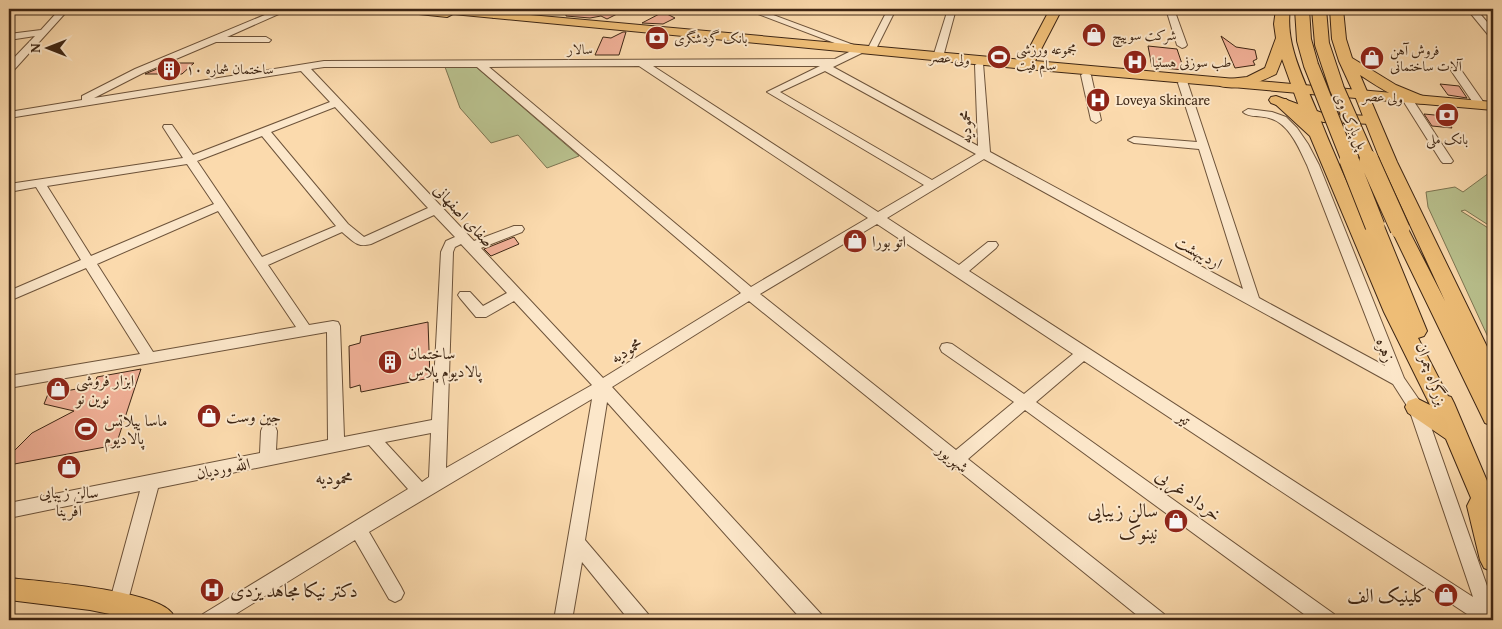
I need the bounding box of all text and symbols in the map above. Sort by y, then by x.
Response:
north arrow [22,22,72,72]
shop icon: شرکت سوییچ [1081,22,1107,48]
bank icon: بانک گردشگری [644,25,670,51]
place label: شرکت سوییچ [1112,25,1177,48]
place label: بانک گردشگری [674,28,748,48]
street label: سالار [565,39,593,59]
place label: مجموعه ورزشی سام فیت [1016,39,1077,78]
place label: فروش آهن آلات ساختمانی [1390,40,1464,76]
text: N [25,43,45,53]
sports icon: مجموعه ورزشی سام فیت [986,44,1012,70]
shop icon: فروش آهن آلات ساختمانی [1359,45,1385,71]
street label: ولی عصر [927,46,971,70]
hospital icon: طب سوزنی هستیا [1122,49,1148,75]
place label: طب سوزنی هستیا [1152,52,1231,72]
building icon: ساختمان شماره ۱۰ [156,56,182,82]
place label: ساختمان شماره ۱۰ [186,59,274,79]
street label: ولی عصر [1360,85,1404,108]
hospital icon: Loveya Skincare [1085,87,1111,113]
street label: پل پارک وی [1329,89,1373,154]
place label: Loveya Skincare [1116,90,1210,110]
bank icon: بانک ملی [1434,102,1460,128]
street label: محمودیه [952,110,978,144]
place label: بانک ملی [1426,129,1468,149]
street label: صفای اصفهانی [428,178,500,252]
shop icon: اتو بورا [842,228,868,254]
place label: اتو بورا [872,229,906,253]
street label: اردیبهشت [1171,229,1227,275]
street label: محمودیه [605,331,647,369]
street label: زهره [1370,334,1402,366]
street label: بزرگراه چمران [1410,339,1454,409]
place label: ساختمان پالادیوم پلاس [408,341,482,386]
building icon: ساختمان پالادیوم پلاس [377,349,403,375]
place label: ابزار فروشی نوین نو [74,368,134,410]
shop icon: ابزار فروشی نوین نو [45,376,71,402]
shop icon: جین وست [196,403,222,429]
place label: جین وست [226,404,281,428]
street label: تیر [1171,404,1196,432]
place label: ماسا پیلاتس پالادیوم [104,408,167,453]
sports icon: ماسا پیلاتس پالادیوم [73,416,99,442]
street label: شهریور [930,436,974,478]
street label: الله وردیان [194,451,252,485]
shop icon: سالن زیبایی آفرینا [56,454,82,480]
street label: خرداد غربی [1150,460,1228,528]
district label: محمودیه [315,464,353,491]
place label: سالن زیبایی آفرینا [39,480,99,522]
place label: سالن زیبایی نینوک [1087,496,1158,546]
shop icon: سالن زیبایی نینوک [1163,508,1189,534]
place label: دکتر نیکا مجاهد یزدی [230,576,358,604]
hospital icon: دکتر نیکا مجاهد یزدی [199,577,225,603]
place label: کلینیک الف [1347,581,1428,609]
shop icon: کلینیک الف [1433,582,1459,608]

